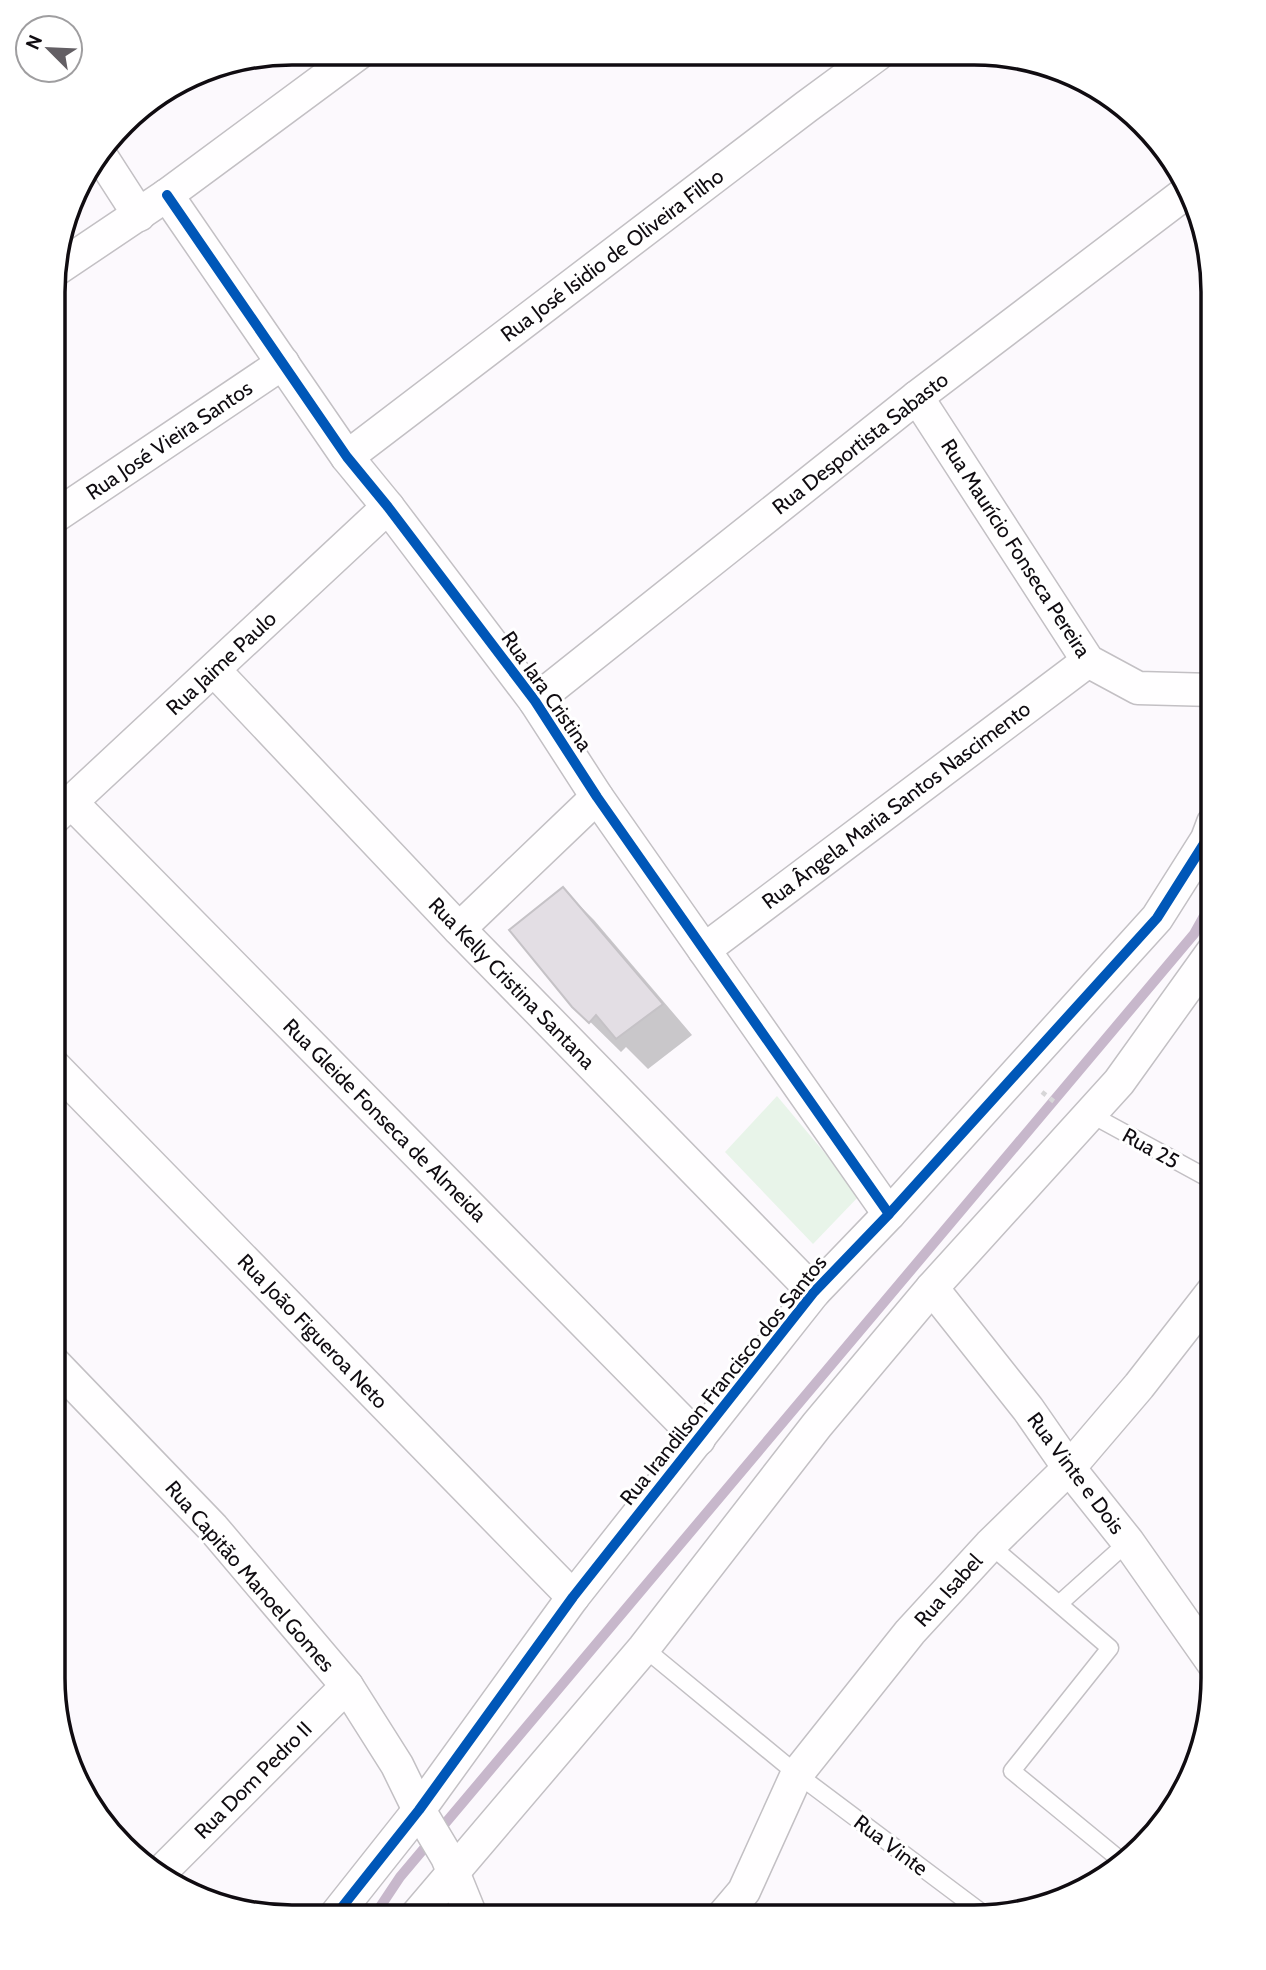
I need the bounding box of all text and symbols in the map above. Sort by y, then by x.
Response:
north arrow [14,14,84,84]
text: N [21,31,47,53]
street label: Rua José Isidio de Oliveira Filho [496,163,728,347]
street label: Rua Desportista Sabasto [767,367,953,519]
street label: Rua José Vieira Santos [81,375,257,505]
street label: Rua Maurício Fonseca Pereira [936,434,1096,662]
street label: Rua Jaime Paulo [161,606,281,720]
street label: Rua Iara Cristina [496,626,598,756]
street label: Rua Ângela Maria Santos Nascimento [757,696,1035,914]
street label: Rua Kelly Cristina Santana [424,892,600,1074]
street label: Rua Gleide Fonseca de Almeida [278,1013,492,1227]
street label: Rua 25 [1118,1122,1184,1174]
street label: Rua João Figueroa Neto [233,1249,393,1413]
street label: Rua Irandilson Francisco dos Santos [615,1250,832,1510]
street label: Rua Vinte e Dois [1022,1407,1130,1539]
street label: Rua Capitão Manoel Gomes [160,1475,340,1677]
street label: Rua Isabel [909,1548,987,1632]
street label: Rua Dom Pedro II [189,1716,317,1844]
street label: Rua Vinte [849,1809,933,1881]

